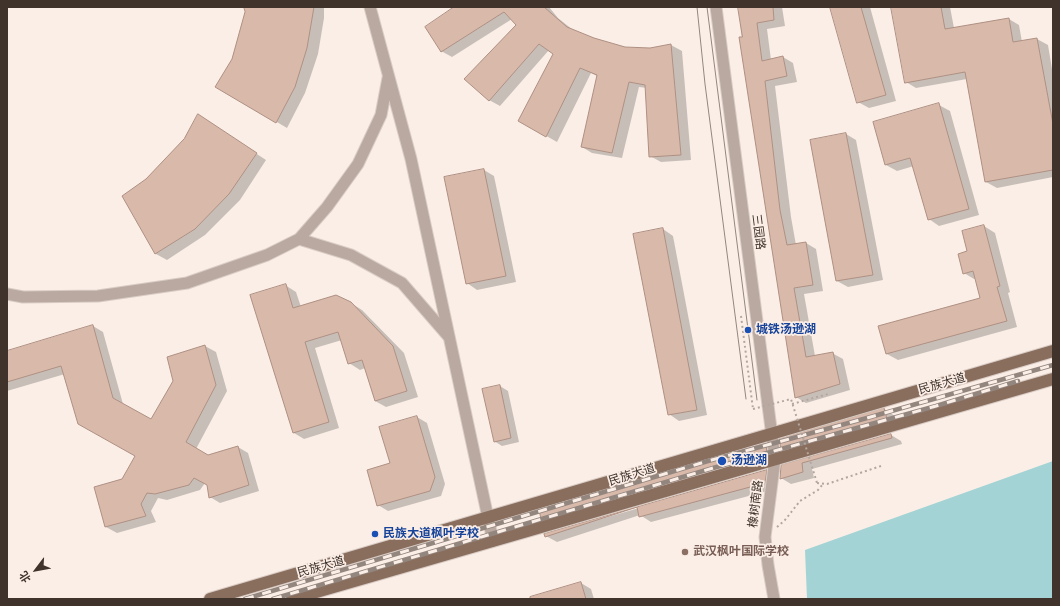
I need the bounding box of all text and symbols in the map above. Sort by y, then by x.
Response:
street label: 三园路 [749,213,767,251]
place label: 城铁汤逊湖 [756,323,816,337]
marker: 城铁汤逊湖 [743,325,753,335]
street label: 民族大道 [917,370,967,398]
place label: 汤逊湖 [731,454,767,468]
marker: 汤逊湖 [716,455,728,467]
street label: 民族大道 [607,461,657,489]
street label: 橡树南路 [746,479,766,529]
place label: 民族大道枫叶学校 [383,527,479,541]
marker: 民族大道枫叶学校 [370,529,380,539]
place label: 武汉枫叶国际学校 [693,545,789,559]
marker: 武汉枫叶国际学校 [680,547,690,557]
north arrow [16,550,56,590]
street label: 民族大道 [296,553,346,581]
text: 北 [17,569,34,585]

